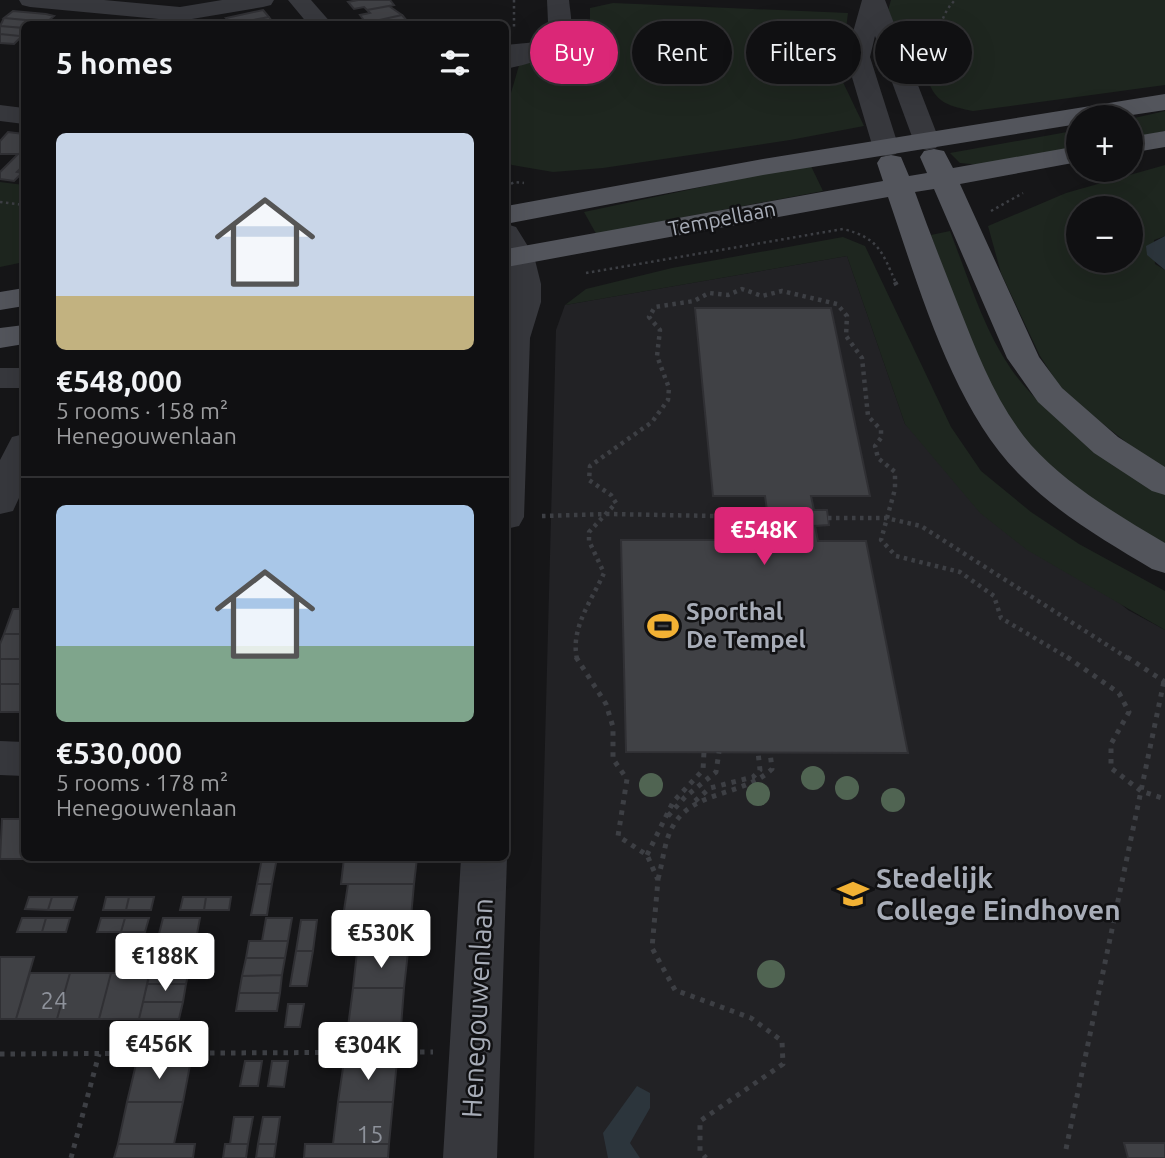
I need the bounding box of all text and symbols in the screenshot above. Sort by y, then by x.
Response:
chip: Buy [530,21,618,84]
chip: Rent [632,21,732,84]
chip: Filters [746,21,861,84]
chip: New [875,21,972,84]
icon: filters [436,44,474,82]
text: 5 homes [56,46,173,80]
map controls [1066,105,1143,273]
button: + [1066,105,1143,182]
icon: home [202,179,328,305]
street label: Tempellaan [666,196,778,240]
button: − [1066,196,1143,273]
text: €548,000 [56,364,182,398]
text: 5 rooms · 158 m² [56,398,228,423]
text: Henegouwenlaan [56,423,237,448]
pin: €548K [715,508,813,567]
text: €548K [730,517,798,542]
icon: home [202,551,328,677]
place label: Sporthal De Tempel [686,598,806,653]
sports icon: Sporthal De Tempel [646,609,680,643]
text: €530,000 [56,736,182,770]
text: 5 rooms · 178 m² [56,770,228,795]
text: Henegouwenlaan [56,795,237,820]
place label: Stedelijk College Eindhoven [876,862,1121,925]
school or university icon: Stedelijk College Eindhoven [836,877,870,911]
street label: Henegouwenlaan [455,897,498,1119]
pin: €530K [332,911,430,970]
text: €530K [347,920,415,945]
pin: €188K [116,934,214,993]
text: €188K [131,943,199,968]
house number: 24 [40,987,68,1014]
pin: €456K [110,1021,208,1081]
pin: €304K [319,1023,417,1082]
text: €456K [125,1031,193,1056]
text: €304K [334,1032,402,1057]
house number: 15 [356,1121,384,1148]

